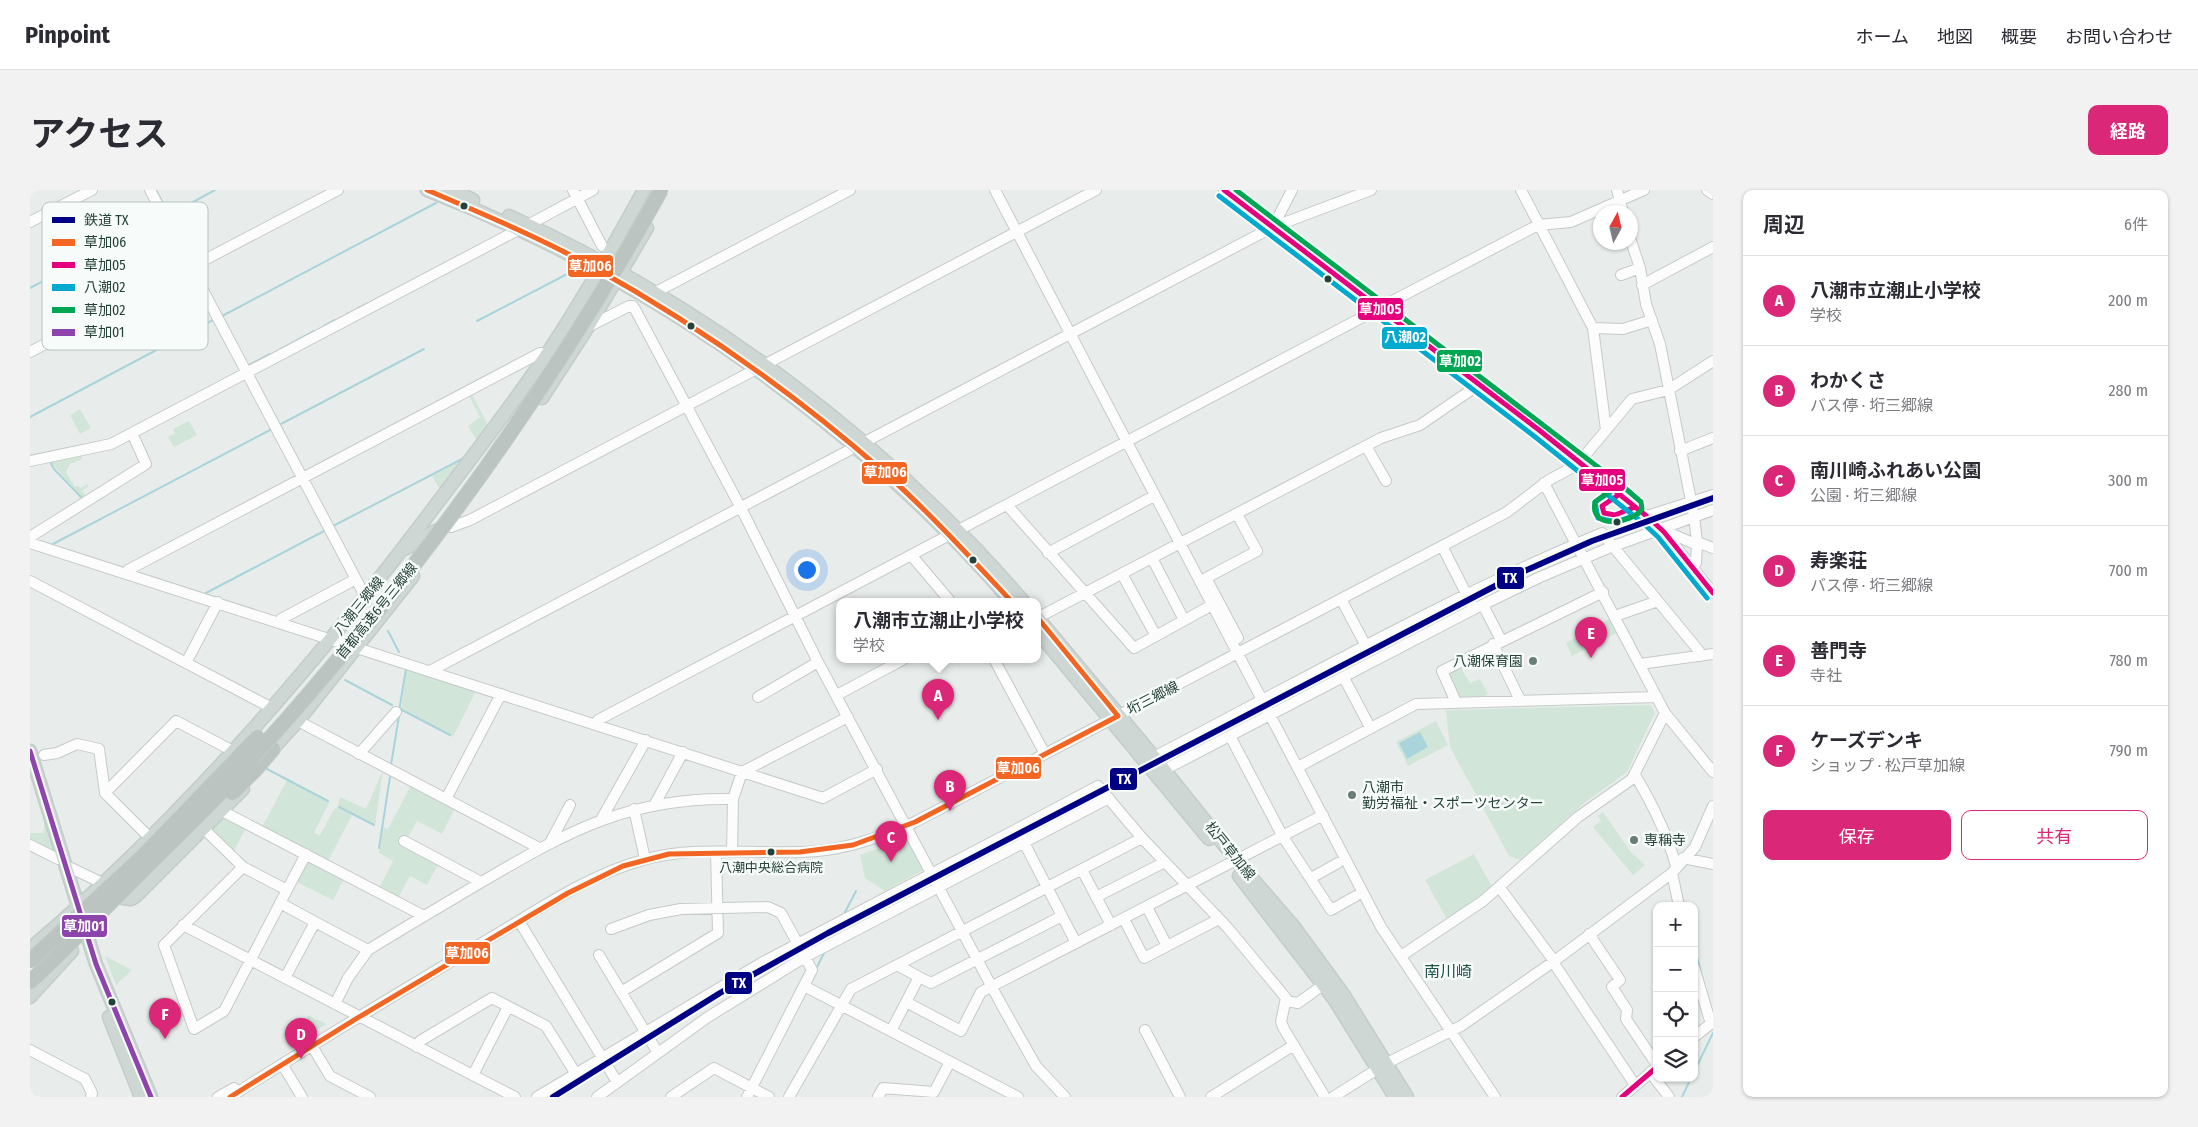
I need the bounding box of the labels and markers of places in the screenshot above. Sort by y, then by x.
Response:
unlabelled marker [459,201,469,211]
unlabelled marker [1323,274,1333,284]
unlabelled marker [686,321,696,331]
unlabelled marker [1612,517,1622,527]
unlabelled marker [968,555,978,565]
pin: E [1575,617,1607,658]
place label: 八潮保育園 [1453,653,1523,670]
marker: 八潮保育園 [1527,655,1539,667]
pin: A [922,679,954,720]
pin: B [934,770,966,811]
place label: 八潮市 勤労福祉・スポーツセンター [1362,779,1544,812]
marker: 八潮市 勤労福祉・スポーツセンター [1346,789,1358,801]
pin: C [875,821,907,862]
place label: 専稱寺 [1644,832,1686,849]
marker: 専稱寺 [1628,834,1640,846]
marker: 八潮中央総合病院 [766,847,776,857]
place label: 八潮中央総合病院 [719,860,823,875]
unlabelled marker [107,997,117,1007]
pin: F [149,998,181,1039]
pin: D [285,1018,317,1059]

